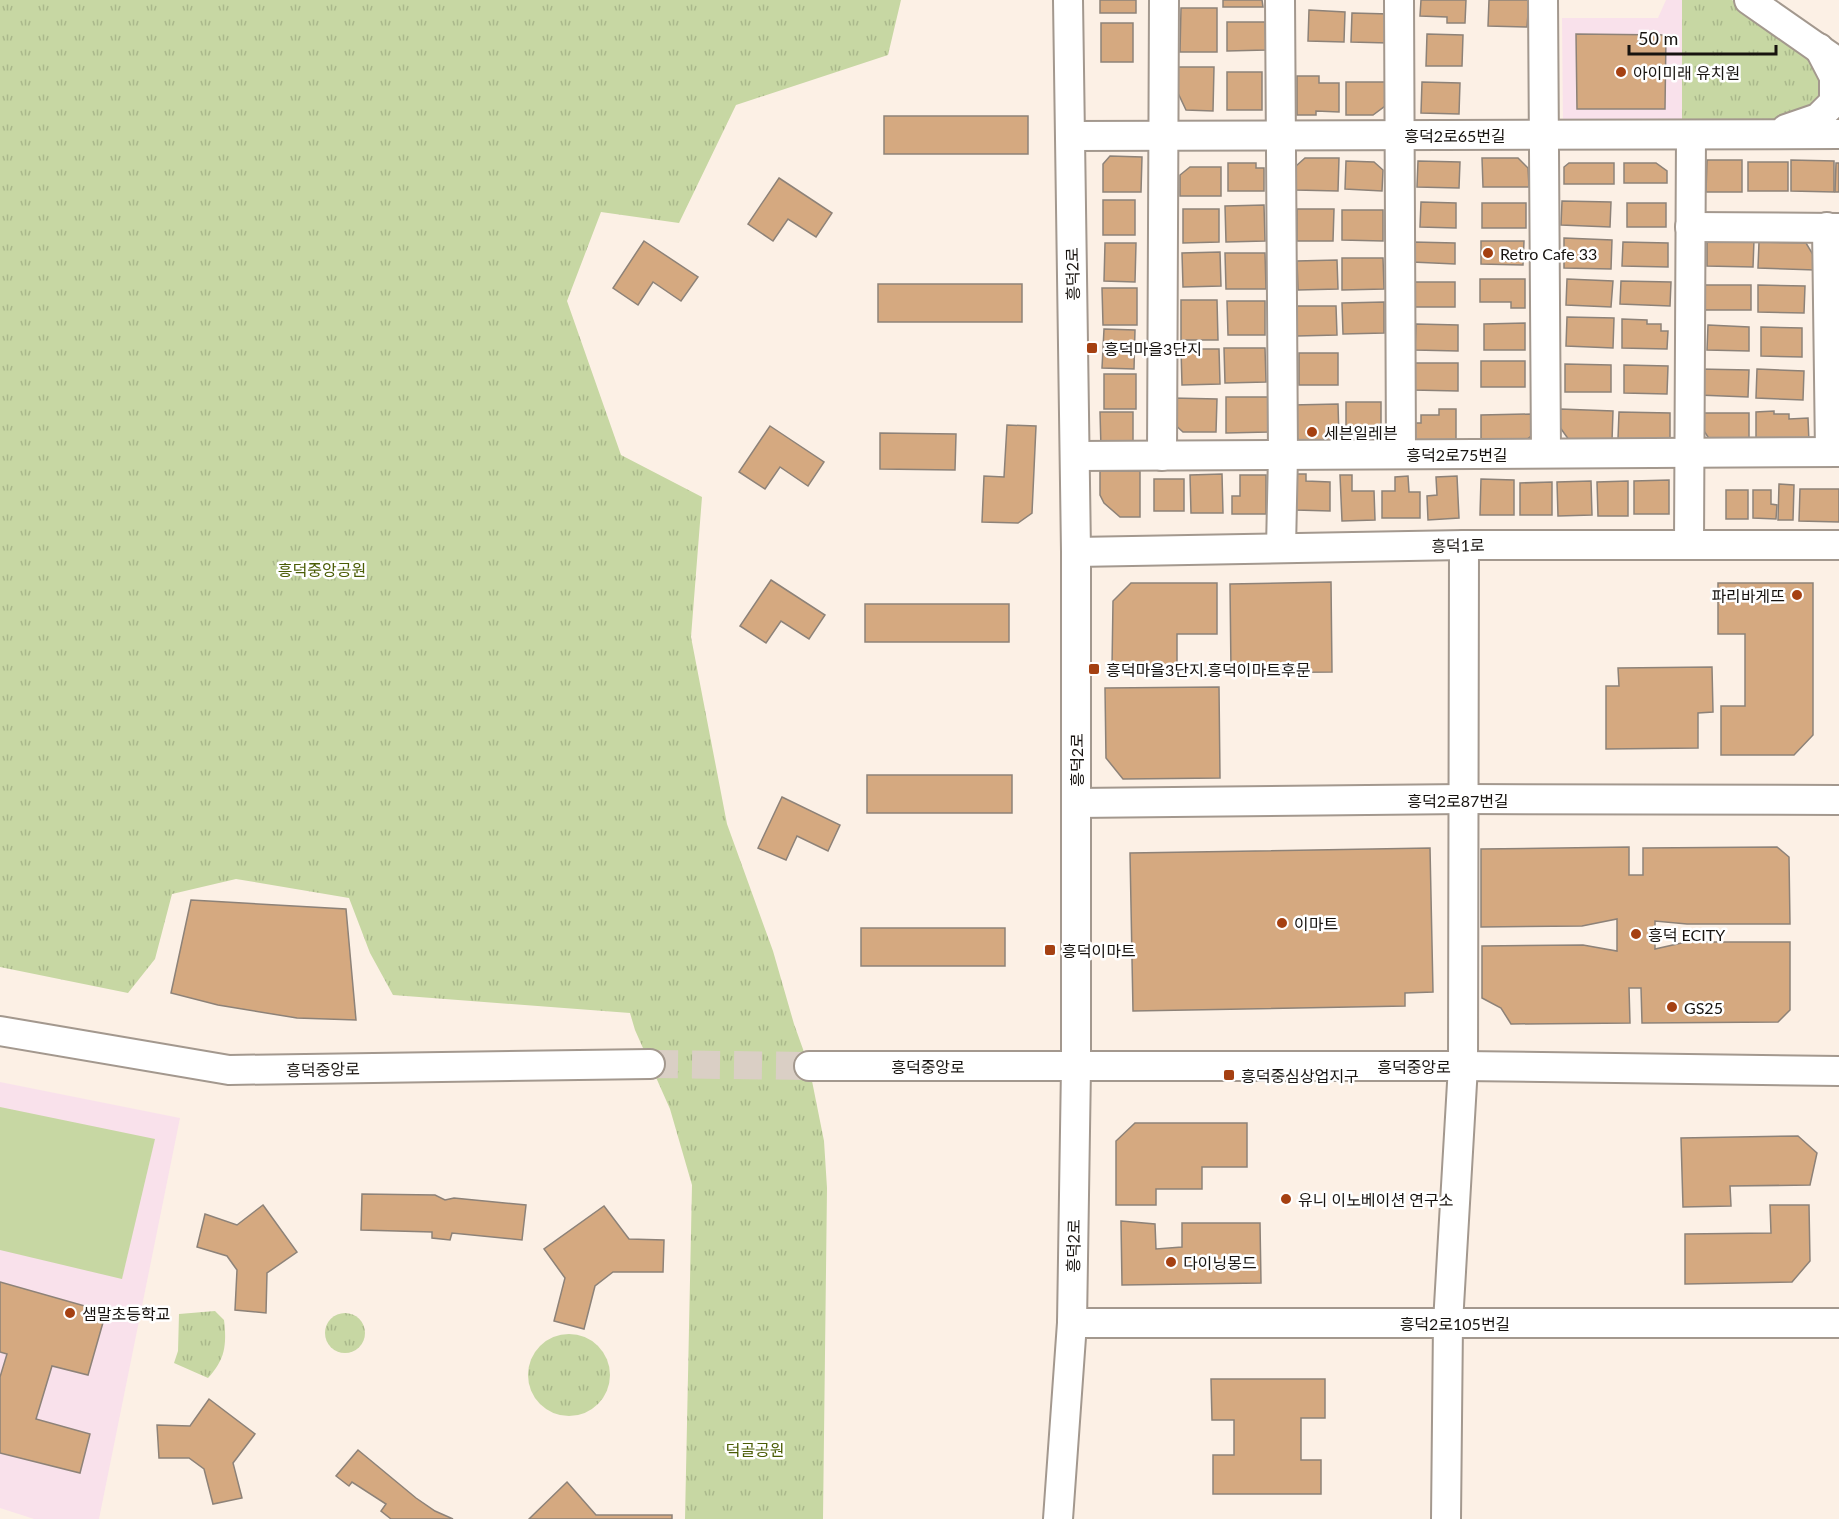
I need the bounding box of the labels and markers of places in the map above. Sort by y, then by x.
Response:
place label: 아이미래 유치원 [1633,63,1740,82]
marker: 아이미래 유치원 [1614,65,1628,79]
place label: Retro Cafe 33 [1500,244,1597,263]
marker: Retro Cafe 33 [1481,246,1495,260]
place label: 흥덕마을3단지 [1104,339,1202,358]
marker: 흥덕마을3단지 [1085,341,1099,355]
place label: 세븐일레븐 [1324,423,1398,442]
marker: 세븐일레븐 [1305,425,1319,439]
place label: 파리바게뜨 [1711,586,1785,605]
marker: 파리바게뜨 [1790,588,1804,602]
place label: 흥덕마을3단지.흥덕이마트후문 [1106,660,1311,679]
marker: 흥덕마을3단지.흥덕이마트후문 [1087,662,1101,676]
place label: 이마트 [1294,914,1338,933]
marker: 이마트 [1275,916,1289,930]
place label: 흥덕 ECITY [1648,925,1725,944]
marker: 흥덕 ECITY [1629,927,1643,941]
place label: 흥덕이마트 [1062,941,1136,960]
marker: 흥덕이마트 [1043,943,1057,957]
place label: GS25 [1684,998,1723,1017]
marker: GS25 [1665,1000,1679,1014]
place label: 흥덕중심상업지구 [1241,1066,1359,1085]
marker: 흥덕중심상업지구 [1222,1068,1236,1082]
place label: 유니 이노베이션 연구소 [1298,1190,1453,1209]
marker: 유니 이노베이션 연구소 [1279,1192,1293,1206]
place label: 다이닝몽드 [1183,1253,1257,1272]
marker: 다이닝몽드 [1164,1255,1178,1269]
place label: 샘말초등학교 [82,1304,170,1323]
marker: 샘말초등학교 [63,1306,77,1320]

